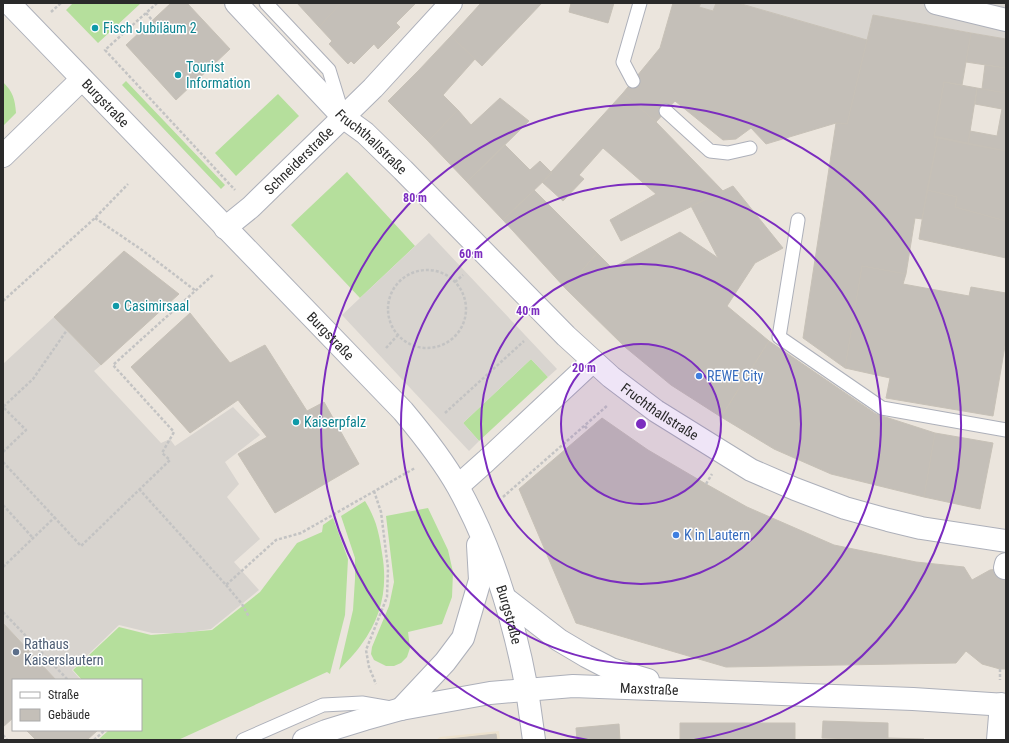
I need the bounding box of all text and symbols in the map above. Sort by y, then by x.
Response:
place label: Fisch Jubiläum 2 [103,20,197,36]
marker: Fisch Jubiläum 2 [90,23,100,33]
place label: Tourist Information [186,59,250,91]
marker: Tourist Information [173,70,183,80]
street label: Burgstraße [79,76,133,131]
street label: Fruchthallstraße [332,106,411,178]
street label: Schneiderstraße [261,123,337,198]
text: 80 m [403,191,427,205]
text: 60 m [459,247,483,261]
place label: Casimirsaal [124,298,189,314]
marker: Casimirsaal [111,301,121,311]
text: 40 m [516,304,540,318]
street label: Burgstraße [304,309,358,364]
text: 20 m [572,361,596,375]
place label: REWE City [707,368,764,384]
marker: REWE City [694,371,704,381]
street label: Fruchthallstraße [618,380,702,444]
place label: Kaiserpfalz [304,414,366,430]
marker: Kaiserpfalz [291,417,301,427]
centre of rings [634,417,648,431]
place label: K in Lautern [684,527,750,543]
marker: K in Lautern [671,530,681,540]
street label: Burgstraße [493,583,525,646]
place label: Rathaus Kaiserslautern [24,636,104,668]
marker: Rathaus Kaiserslautern [11,647,21,657]
legend [12,679,142,731]
street label: Maxstraße [620,680,679,698]
text: Straße [48,688,79,702]
text: Gebäude [48,708,90,722]

